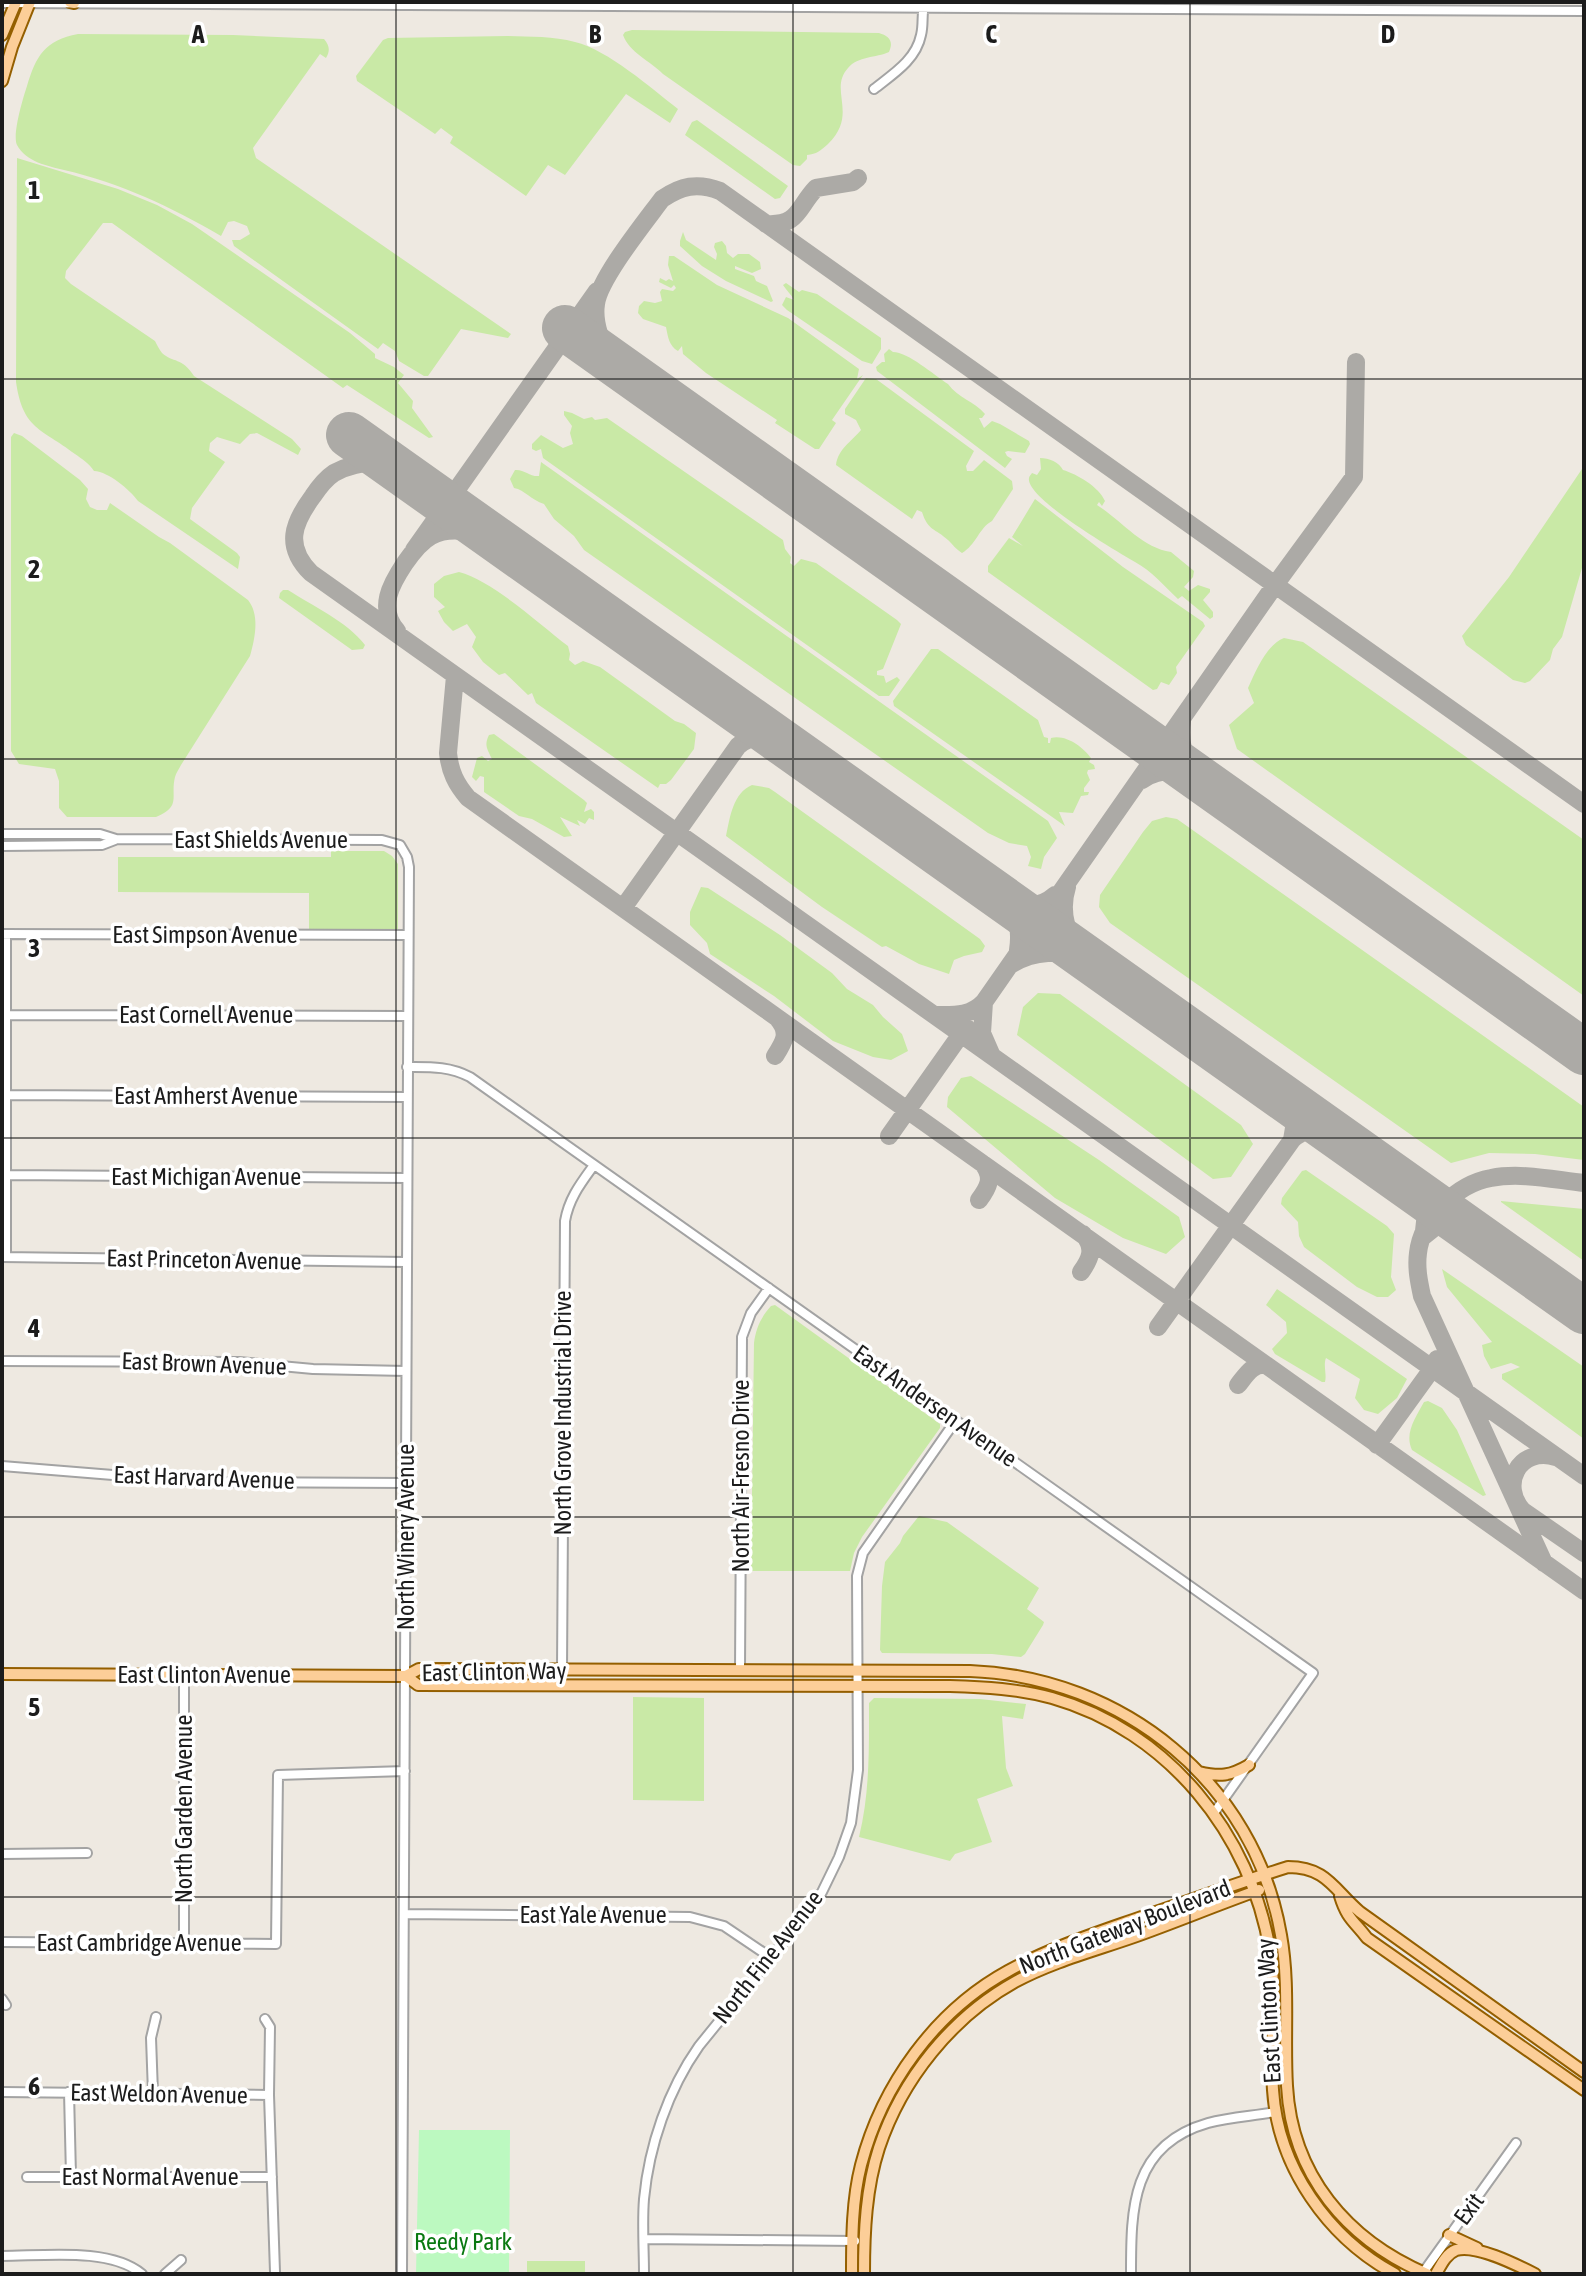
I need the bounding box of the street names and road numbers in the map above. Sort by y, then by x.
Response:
street label: East Shields Avenue [174,826,348,853]
street label: East Simpson Avenue [112,921,298,948]
street label: East Cornell Avenue [119,1001,293,1028]
street label: East Amherst Avenue [114,1082,298,1109]
street label: East Michigan Avenue [111,1163,301,1190]
street label: East Princeton Avenue [106,1244,302,1275]
street label: North Grove Industrial Drive [549,1291,576,1535]
street label: East Andersen Avenue [848,1339,1022,1472]
street label: East Brown Avenue [121,1347,287,1380]
street label: North Air-Fresno Drive [727,1380,754,1572]
street label: North Winery Avenue [392,1444,419,1630]
street label: East Harvard Avenue [113,1461,295,1494]
street label: East Clinton Way [421,1657,567,1686]
street label: East Clinton Avenue [117,1661,291,1688]
street label: North Garden Avenue [170,1715,197,1903]
street label: North Gateway Boulevard [1015,1874,1234,1979]
street label: North Fine Avenue [707,1885,828,2029]
street label: East Yale Avenue [519,1901,667,1928]
street label: East Cambridge Avenue [36,1929,242,1956]
street label: East Clinton Way [1251,1938,1286,2084]
street label: East Weldon Avenue [70,2078,248,2109]
street label: East Normal Avenue [61,2163,239,2190]
street label: Exit [1448,2188,1489,2230]

